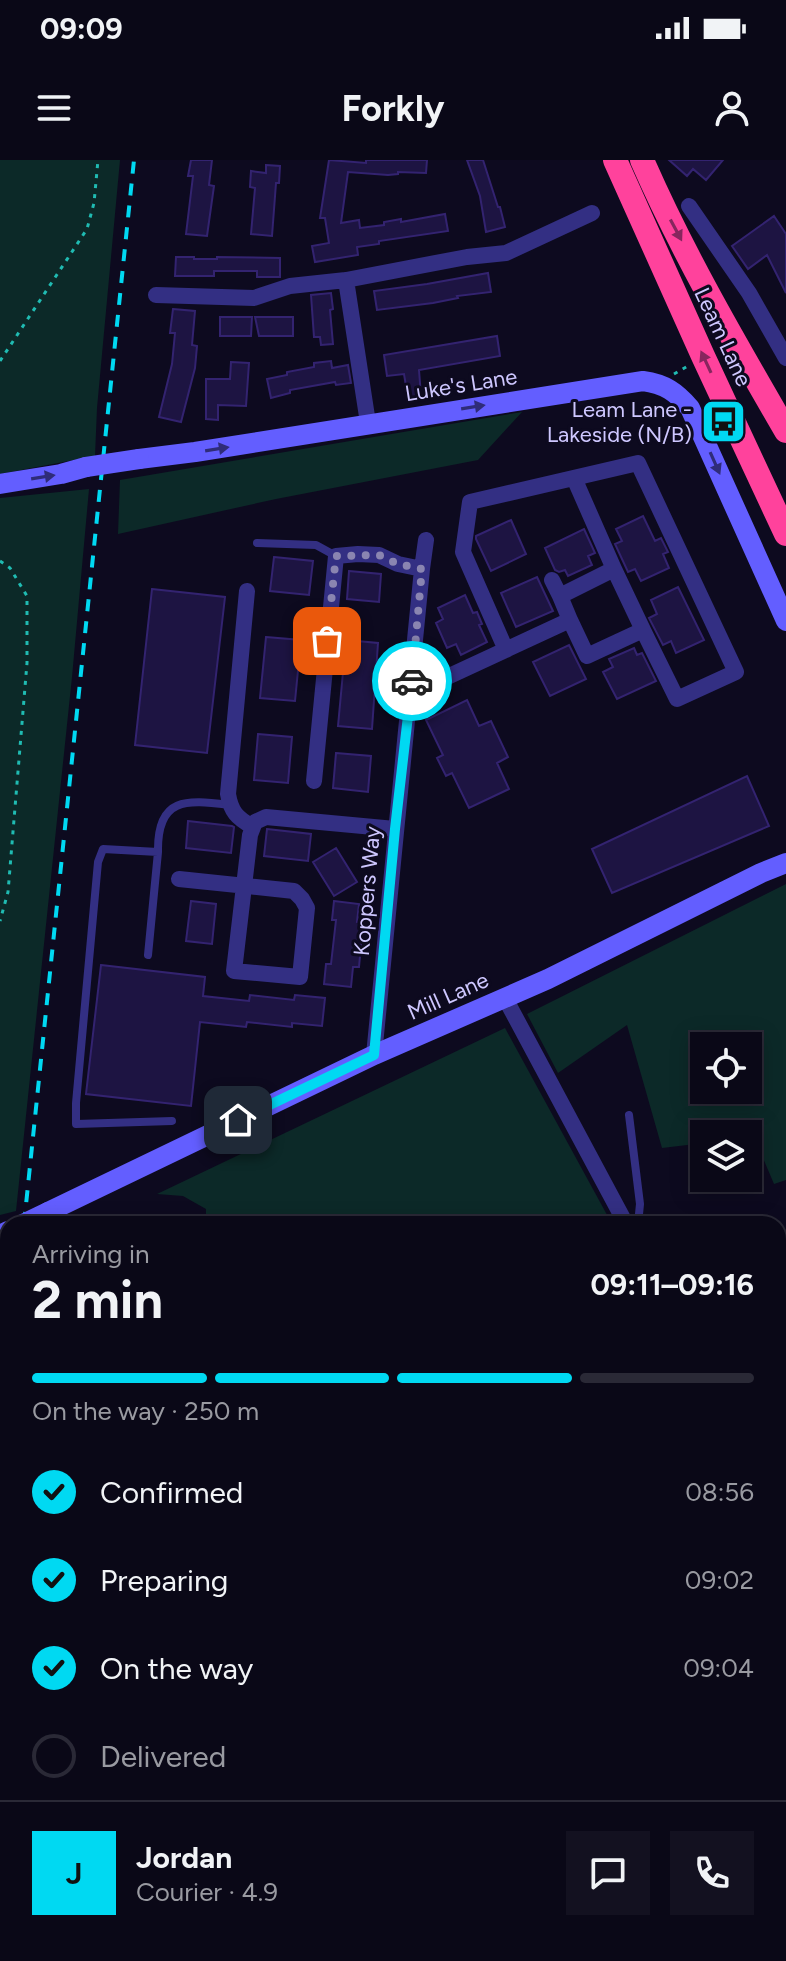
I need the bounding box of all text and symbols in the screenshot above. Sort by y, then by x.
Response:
text: 09:09 [40,10,123,47]
icon: menu [32,86,76,130]
icon: person [710,86,754,130]
text: Forkly [341,87,445,130]
one-way arrow [669,219,682,242]
street label: Leam Lane [688,283,758,391]
one-way arrow [699,350,713,373]
street label: Luke's Lane [403,363,519,407]
place label: Leam Lane - Lakeside (N/B) [547,396,692,448]
bus stop icon: Leam Lane - Lakeside (N/B) [699,398,747,446]
one-way arrow [461,400,486,413]
one-way arrow [204,442,229,454]
one-way arrow [708,451,721,474]
one-way arrow [31,470,56,482]
pin [293,607,361,675]
icon: bag [305,619,349,663]
courier [372,641,452,721]
icon: car [390,659,434,703]
street label: Koppers Way [348,825,386,957]
street label: Mill Lane [403,966,493,1026]
map controls [690,1032,762,1192]
button: locate [690,1032,762,1104]
pin [204,1086,272,1154]
icon: home [216,1098,260,1142]
button: layers [690,1120,762,1192]
text: Arriving in [32,1238,150,1270]
text: 09:11–09:16 [590,1266,754,1303]
text: 2 min [32,1269,163,1331]
text: On the way · 250 m [32,1395,259,1427]
icon: check [32,1470,76,1514]
text: Confirmed [100,1474,243,1511]
text: 08:56 [685,1476,754,1508]
icon: check [32,1558,76,1602]
text: Preparing [100,1562,228,1599]
text: 09:02 [685,1564,754,1596]
icon: check [32,1646,76,1690]
text: On the way [100,1650,253,1687]
text: 09:04 [683,1652,754,1684]
text: Delivered [100,1738,226,1775]
button: chat [566,1831,650,1915]
button: phone [670,1831,754,1915]
text: Jordan [136,1839,232,1876]
text: J [66,1855,82,1892]
text: Courier · 4.9 [136,1876,278,1908]

